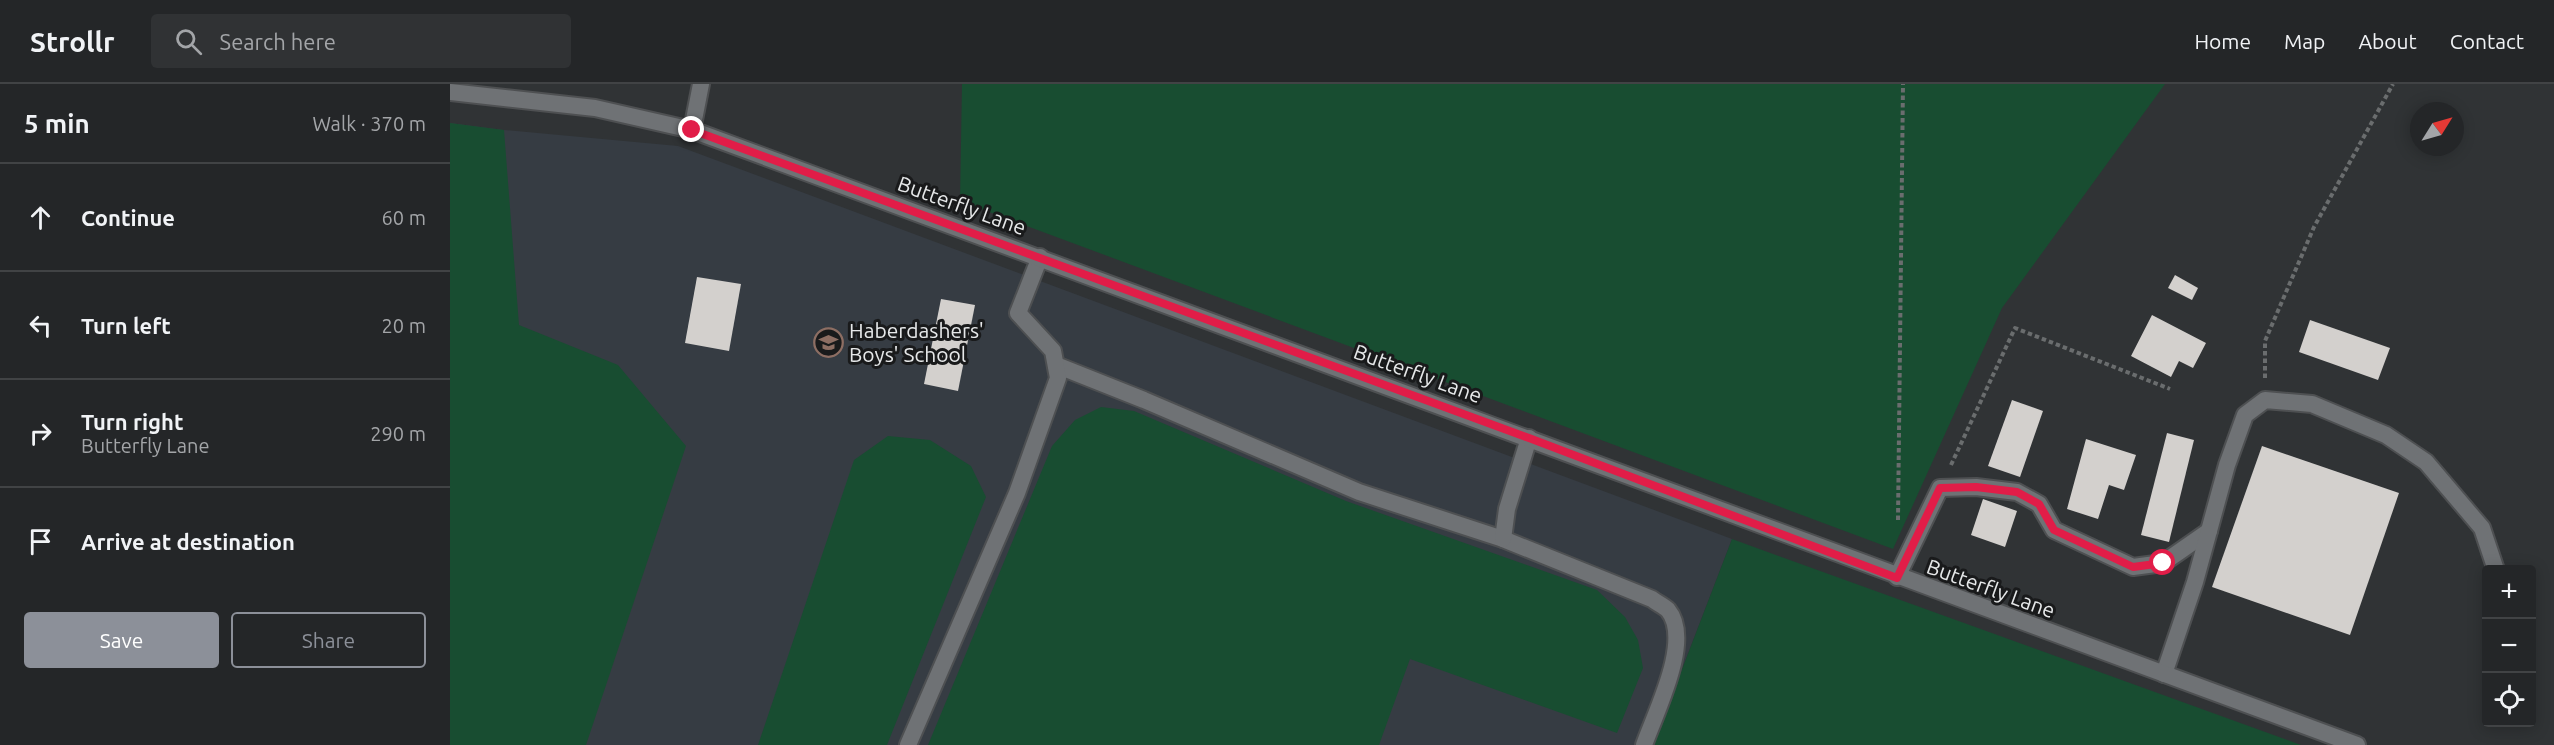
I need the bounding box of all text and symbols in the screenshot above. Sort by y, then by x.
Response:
search box [151,14,571,68]
icon: search [172,25,205,58]
text: Strollr [30,26,115,57]
text: Search here [220,29,336,54]
text: Home [2194,29,2251,53]
text: Map [2284,29,2325,53]
text: About [2358,29,2417,53]
text: Contact [2450,29,2524,53]
north arrow [2410,102,2464,156]
text: 5 min [24,109,90,138]
text: Walk · 370 m [313,112,426,135]
route end [678,116,704,142]
street label: Butterfly Lane [895,171,1029,239]
icon: ahead [24,201,57,234]
text: Continue [81,205,175,230]
text: 60 m [382,206,426,229]
icon: left [24,309,57,342]
text: Turn left [81,313,171,338]
text: 20 m [382,314,426,337]
place label: Haberdashers' Boys' School [849,318,984,366]
school or university icon: Haberdashers' Boys' School [812,326,844,358]
street label: Butterfly Lane [1351,339,1485,407]
text: Turn right [81,409,183,434]
icon: right [24,417,57,450]
text: 290 m [370,422,426,445]
text: Butterfly Lane [81,434,209,457]
icon: arrive [24,525,57,558]
text: Arrive at destination [81,529,295,554]
route start [2149,549,2175,575]
street label: Butterfly Lane [1924,554,2058,622]
map controls [2482,565,2536,727]
button: + [2482,565,2536,619]
button: Save [24,612,219,668]
button: Share [231,612,426,668]
button: − [2482,619,2536,673]
button: locate [2482,673,2536,727]

